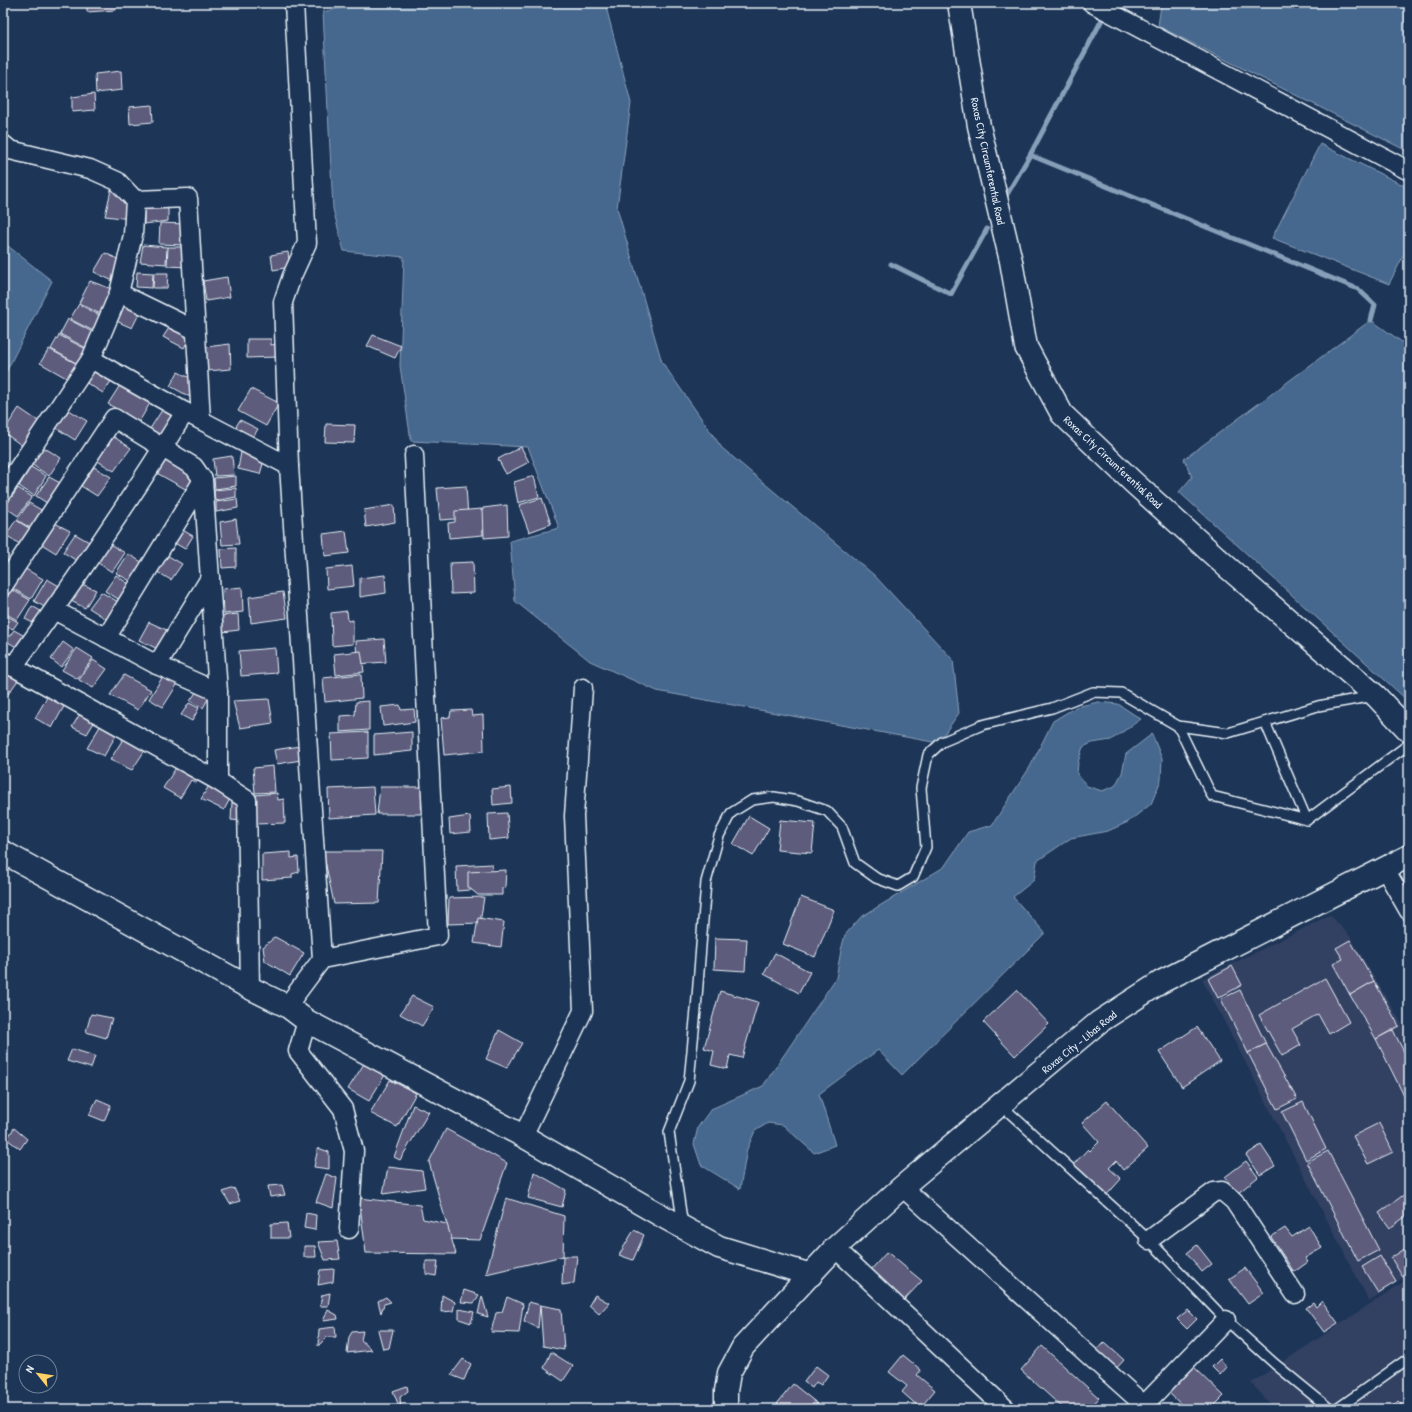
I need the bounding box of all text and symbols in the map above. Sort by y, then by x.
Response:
street label: Roxas City Circumferential Road [968,96,1008,227]
street label: Roxas City Circumferential Road [1061,413,1166,512]
street label: Roxas City – Libas Road [1039,1007,1120,1076]
north arrow [18,1354,58,1394]
text: N [22,1363,37,1375]

